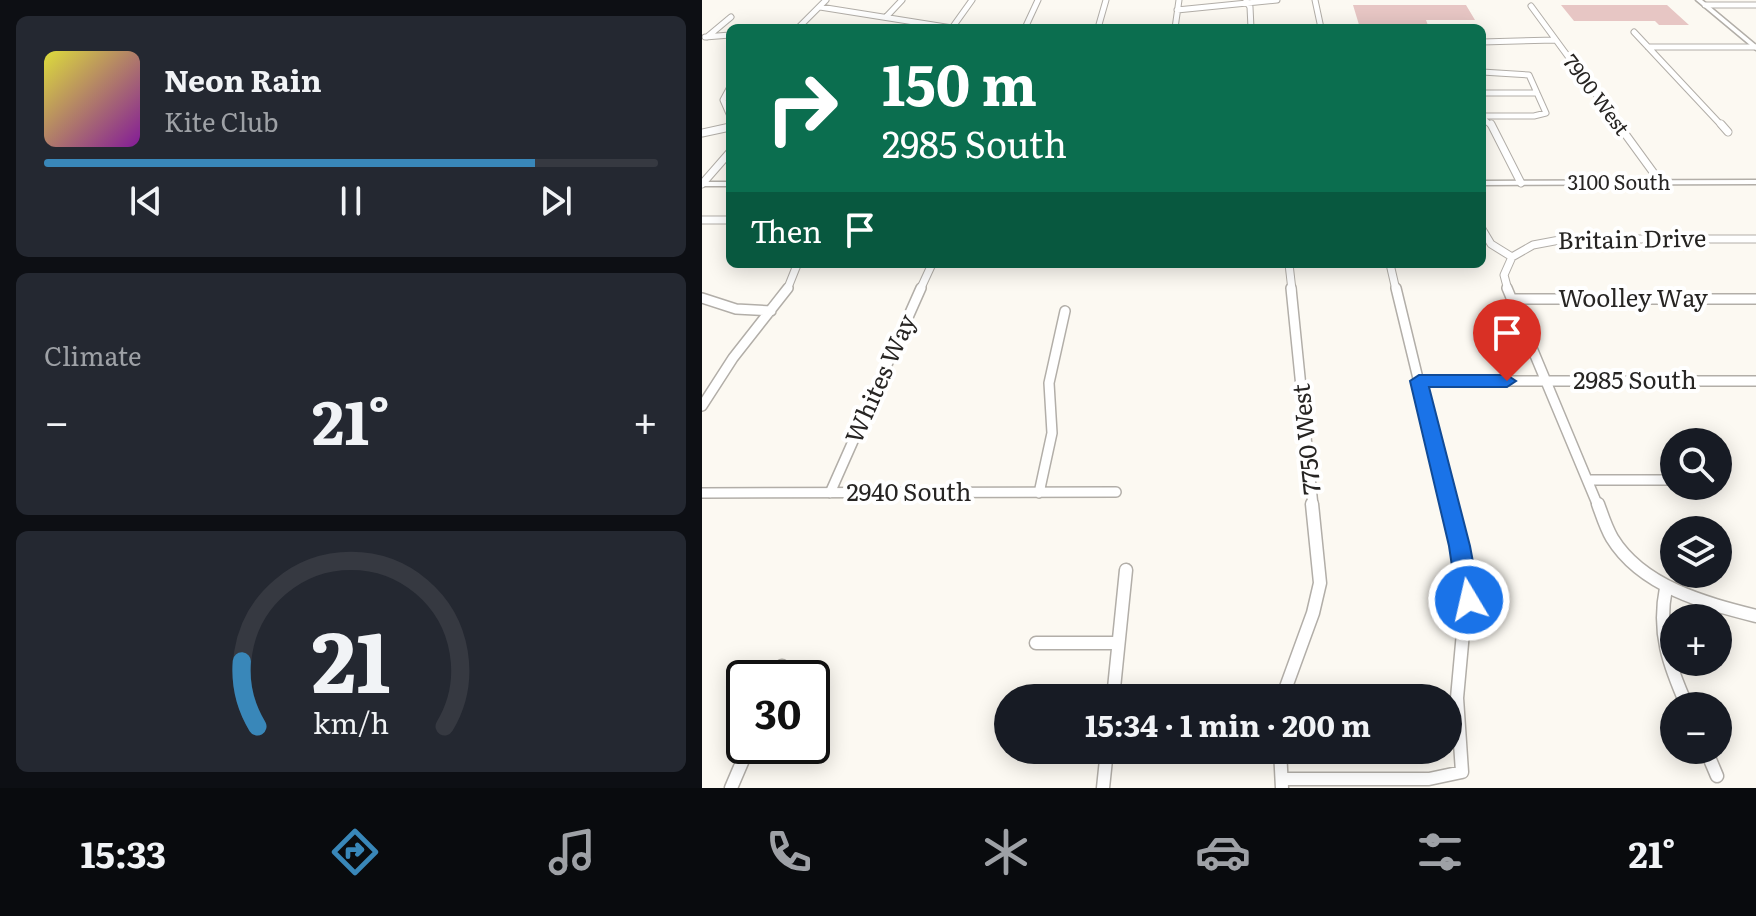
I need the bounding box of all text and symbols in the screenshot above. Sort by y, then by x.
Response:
text: 150 m [882,40,1037,123]
street label: 7900 West [1557,47,1638,141]
icon: right [750,56,854,160]
text: Neon Rain [164,57,322,101]
text: Kite Club [164,101,279,140]
text: 2985 South [882,116,1067,169]
street label: 3100 South [1567,166,1671,196]
icon: previous [124,179,168,223]
icon: pause [329,179,373,223]
icon: next [534,179,578,223]
text: Then [750,208,822,252]
icon: arrive [838,208,882,252]
street label: Britain Drive [1557,219,1707,256]
street label: Woolley Way [1558,279,1708,314]
pin [1473,299,1541,381]
street label: Whites Way [835,308,923,448]
icon: arrive [1485,311,1529,355]
text: Climate [44,335,142,374]
street label: 2985 South [1573,361,1697,396]
text: 21° [312,374,390,463]
street label: 7750 West [1281,382,1328,496]
text: − [44,386,70,452]
text: + [632,386,658,452]
map controls [1660,428,1732,764]
button: search [1660,428,1732,500]
street label: 2940 South [846,473,972,508]
button: layers [1660,516,1732,588]
position arrow [1427,558,1511,642]
text: 21 [311,595,391,719]
button: + [1660,604,1732,676]
speed limit sign: 30 [726,660,830,764]
button: − [1660,692,1732,764]
text: km/h [313,701,389,744]
text: 15:34 · 1 min · 200 m [1085,702,1371,746]
icon: directions [327,824,383,880]
icon: music [544,824,600,880]
icon: phone [761,824,817,880]
icon: climate [978,824,1034,880]
icon: car [1195,824,1251,880]
icon: filters [1412,824,1468,880]
text: 15:33 [80,826,166,879]
text: 21° [1629,826,1675,879]

